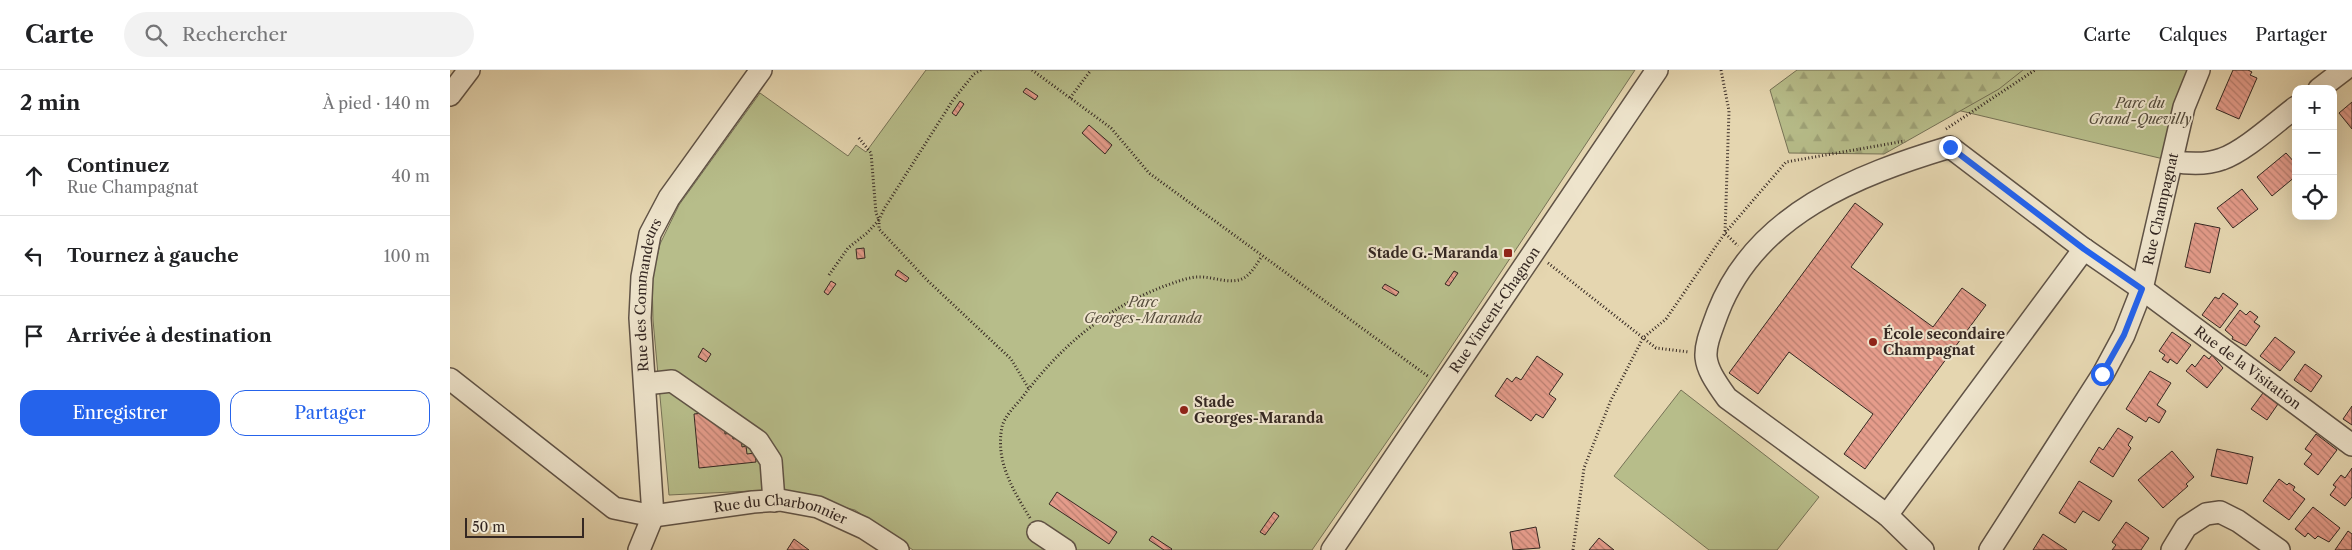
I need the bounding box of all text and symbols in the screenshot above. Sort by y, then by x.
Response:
search box [124,12,474,57]
text: Carte [25,20,94,49]
icon: search [142,21,170,49]
text: Rechercher [182,23,287,46]
text: Carte [2083,24,2131,46]
text: Calques [2159,24,2227,46]
text: Partager [2255,24,2327,46]
map controls [2292,85,2337,220]
button: + [2292,85,2337,130]
text: 2 min [20,90,80,115]
text: À pied · 140 m [323,93,430,113]
park label: Parc du Grand-Quevilly [2088,94,2192,128]
button: − [2292,130,2337,175]
route end [1939,136,1962,159]
street label: Rue Champagnat [2139,151,2182,267]
text: Continuez [67,154,169,177]
icon: ahead [20,162,48,190]
text: 40 m [391,166,430,186]
button: locate [2292,175,2337,220]
text: Rue Champagnat [67,177,198,197]
street label: Rue des Commandeurs [631,215,666,372]
icon: left [20,242,48,270]
street label: Rue Vincent-Chagnon [1445,243,1544,377]
text: Tournez à gauche [67,244,239,267]
place label: Stade G.-Maranda [1368,244,1499,262]
text: 100 m [384,246,430,266]
marker: Stade G.-Maranda [1502,247,1514,259]
park label: Parc Georges-Maranda [1084,293,1203,327]
icon: arrive [20,322,48,350]
street label: Rue de la Visitation [2191,322,2305,413]
text: Arrivée à destination [67,324,272,347]
place label: École secondaire Champagnat [1883,324,2005,359]
marker: École secondaire Champagnat [1867,336,1879,348]
route start [2091,363,2114,386]
button: Enregistrer [20,390,220,436]
button: Partager [230,390,430,436]
place label: Stade Georges-Maranda [1194,393,1324,427]
marker: Stade Georges-Maranda [1178,404,1190,416]
street label: Rue du Charbonnier [712,491,850,528]
scale bar [465,515,584,538]
text: 50 m [472,518,505,536]

